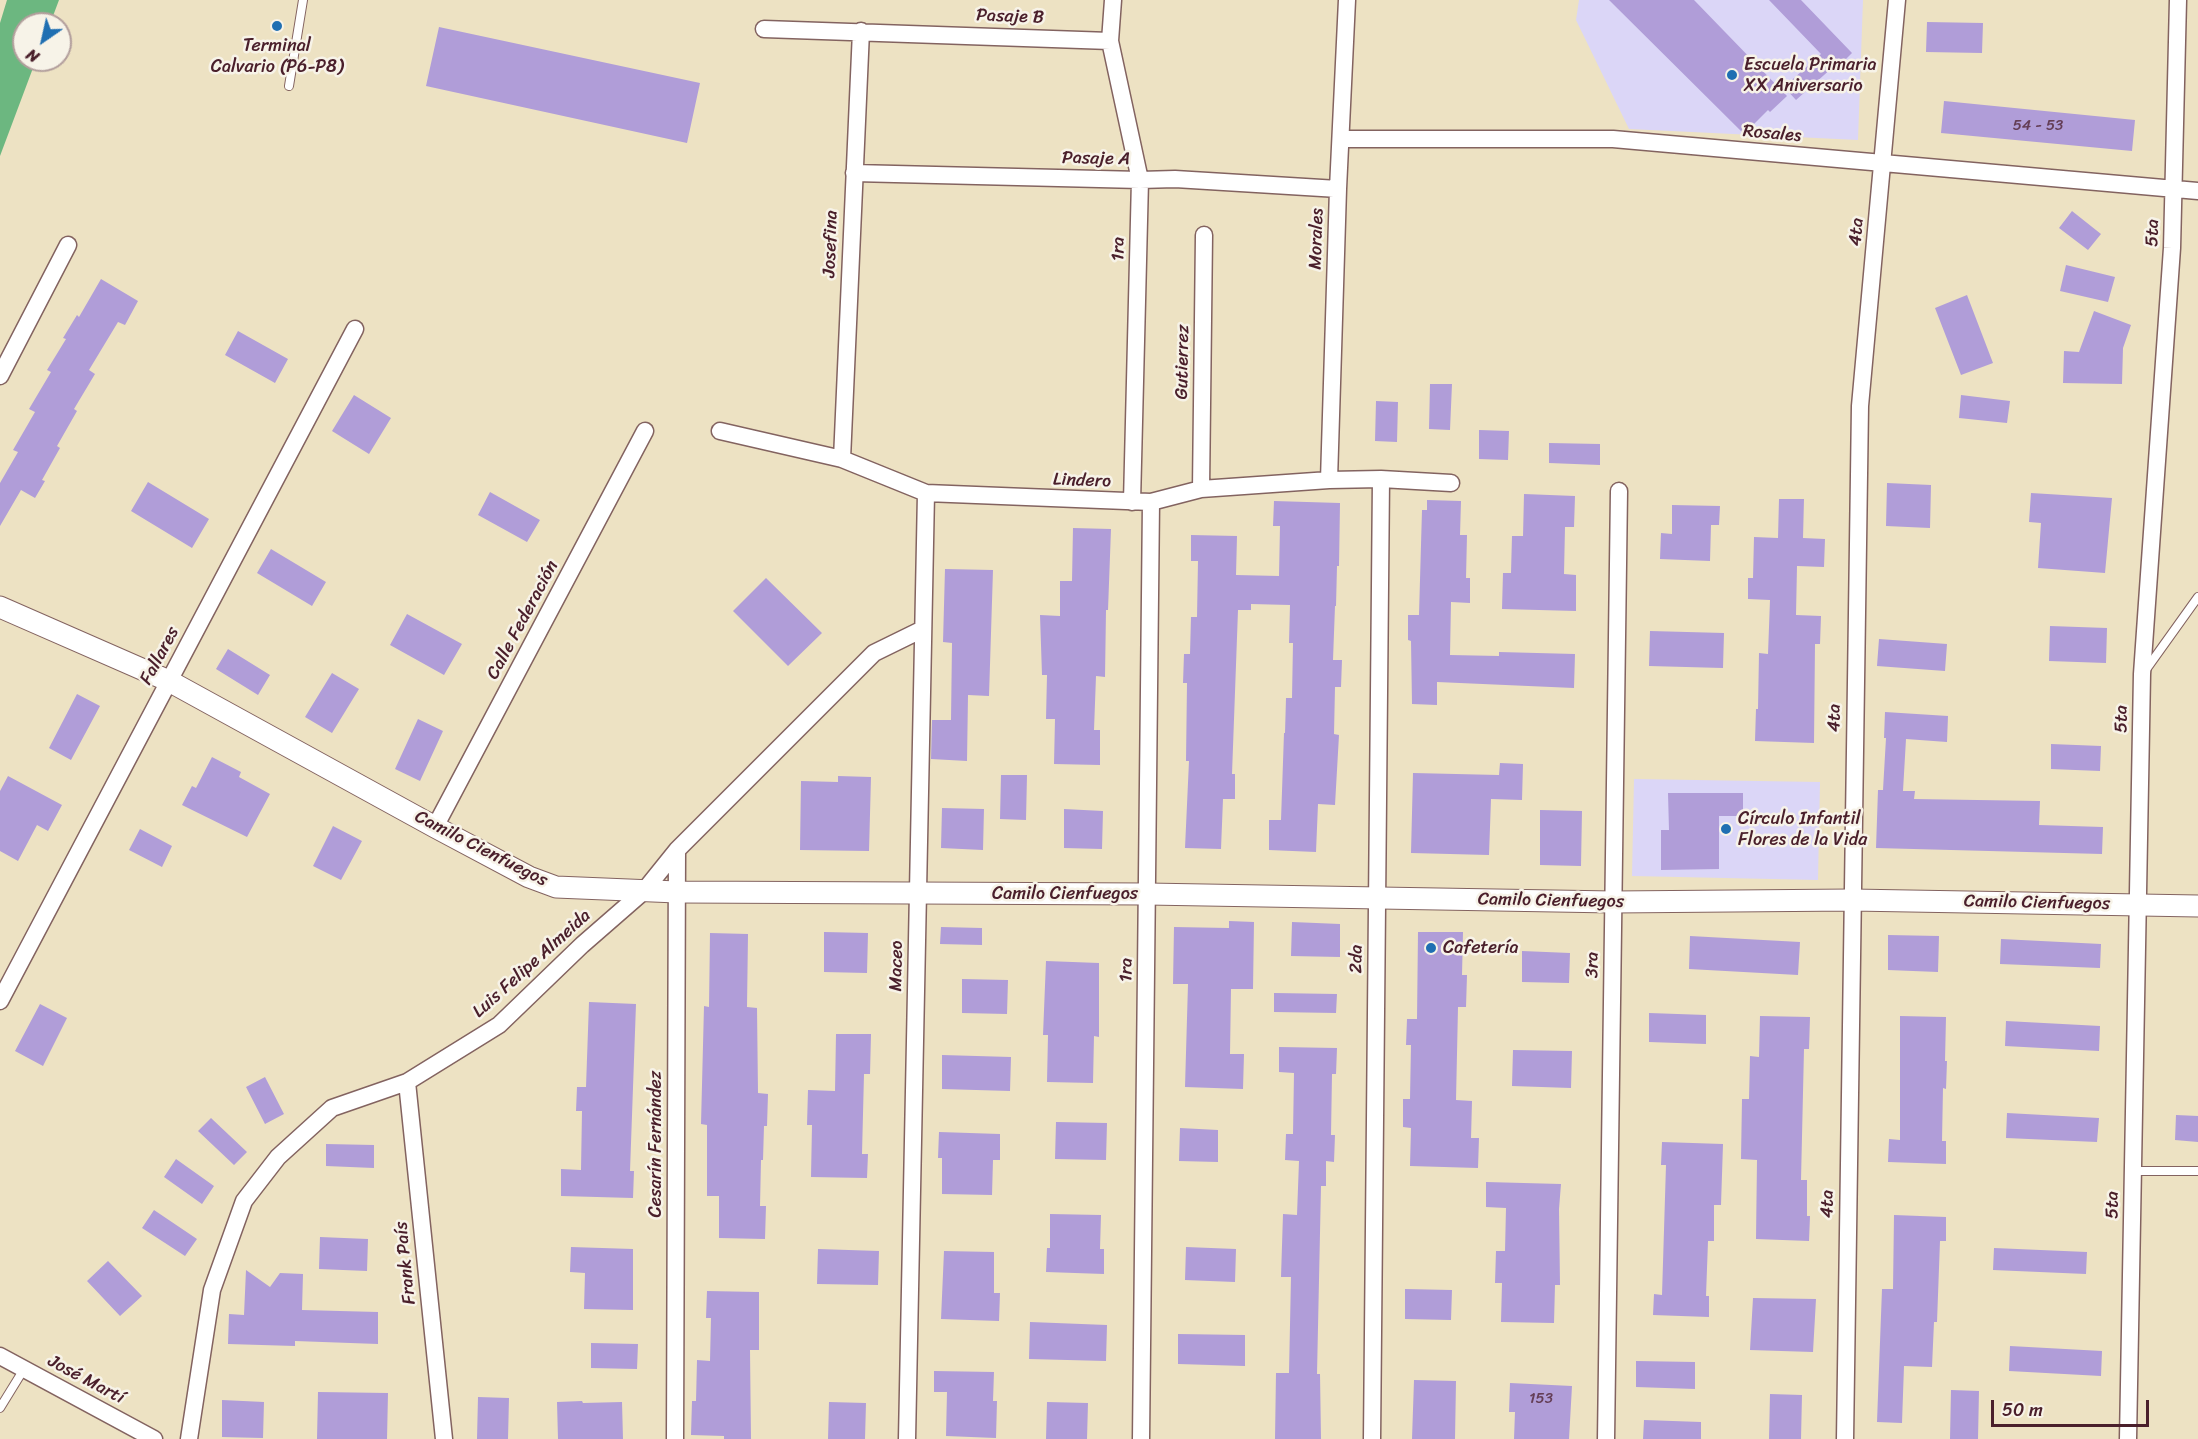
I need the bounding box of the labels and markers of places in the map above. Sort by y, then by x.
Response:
marker: Terminal Calvario (P6-P8) [270,19,284,33]
place label: Terminal Calvario (P6-P8) [211,35,343,78]
place label: Escuela Primaria XX Aniversario [1744,54,1877,97]
marker: Escuela Primaria XX Aniversario [1725,68,1739,82]
place label: Círculo Infantil Flores de la Vida [1738,808,1867,850]
marker: Círculo Infantil Flores de la Vida [1719,822,1733,836]
place label: Cafetería [1443,937,1518,959]
marker: Cafetería [1424,941,1438,955]

